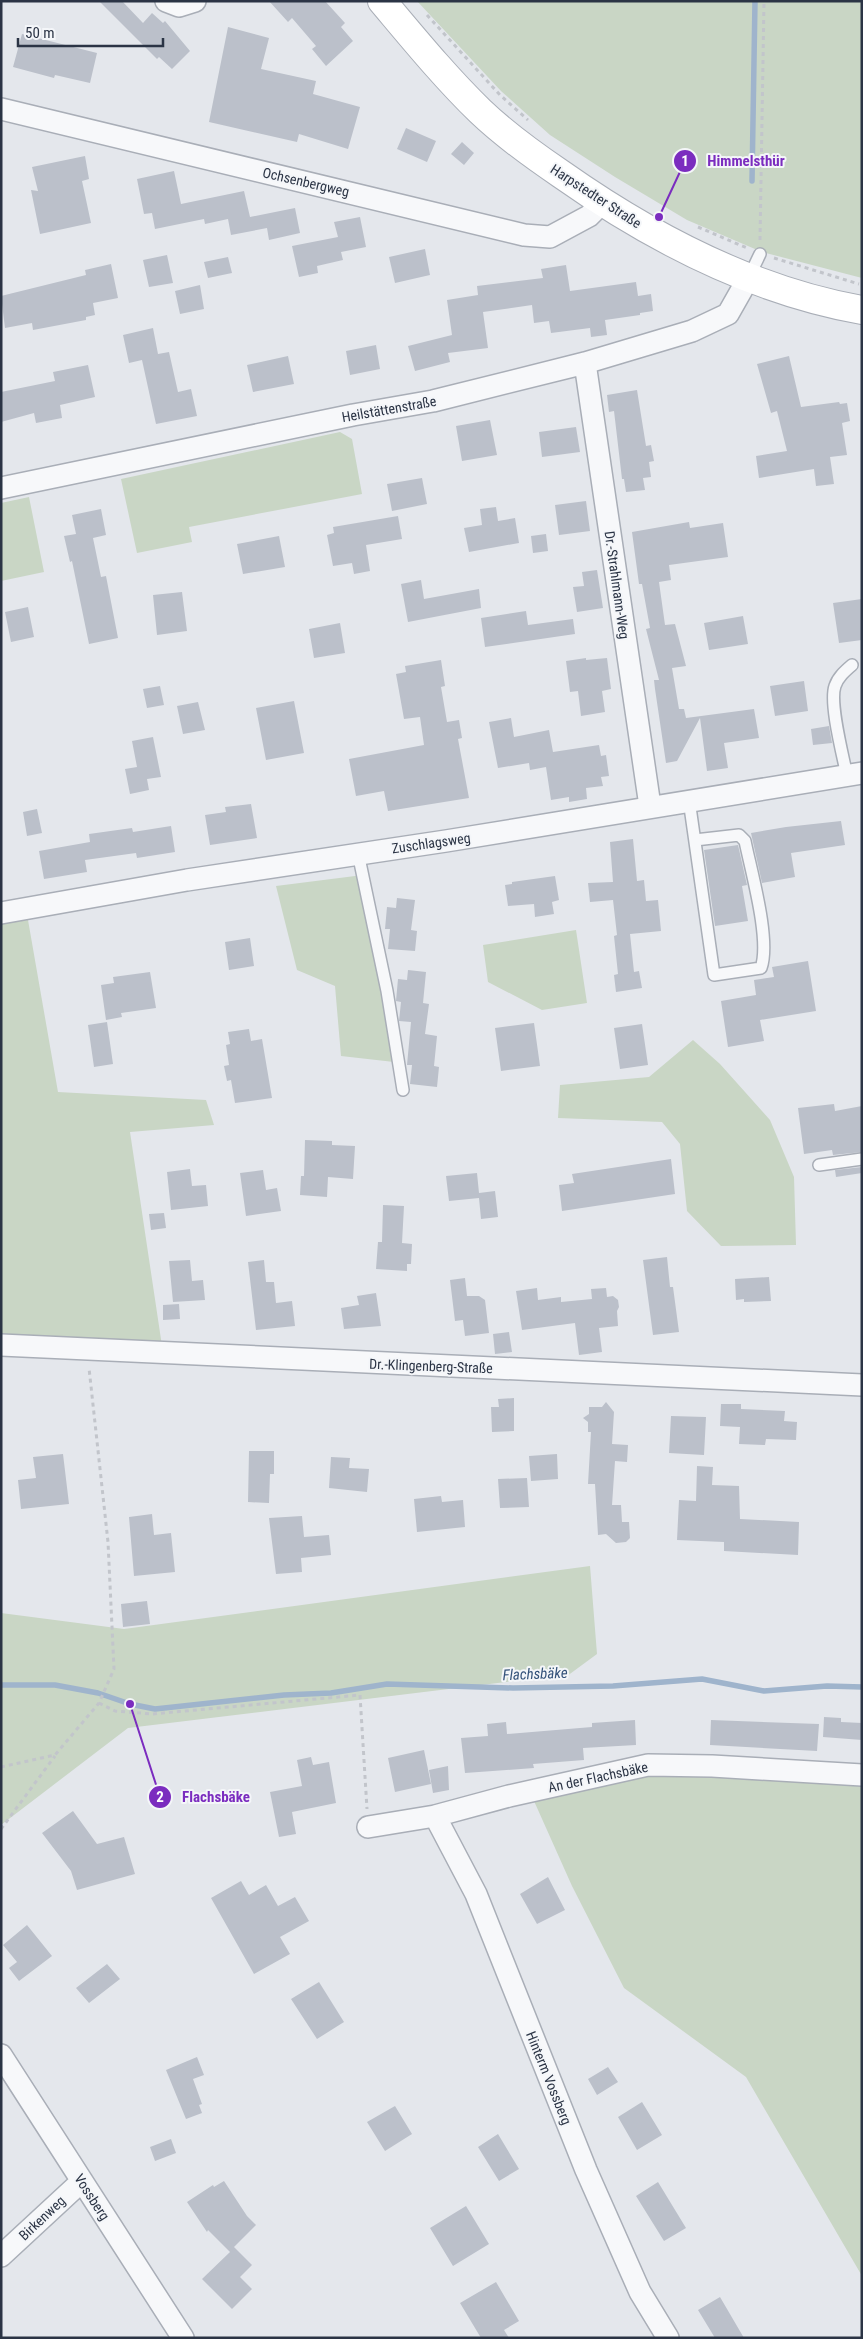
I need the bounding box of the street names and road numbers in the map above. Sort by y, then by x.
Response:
street label: Harpstedter Straße [548,161,645,231]
street label: Ochsenbergweg [261,164,351,200]
street label: Heilstättenstraße [341,393,438,425]
street label: Dr.-Strahlmann-Weg [602,530,632,640]
street label: Zuschlagsweg [391,830,471,856]
street label: Dr.-Klingenberg-Straße [369,1356,493,1376]
street label: An der Flachsbäke [547,1759,650,1795]
street label: Hinterm Vossberg [523,2029,575,2127]
street label: Vossberg [71,2171,113,2223]
street label: Birkenweg [16,2193,68,2243]

